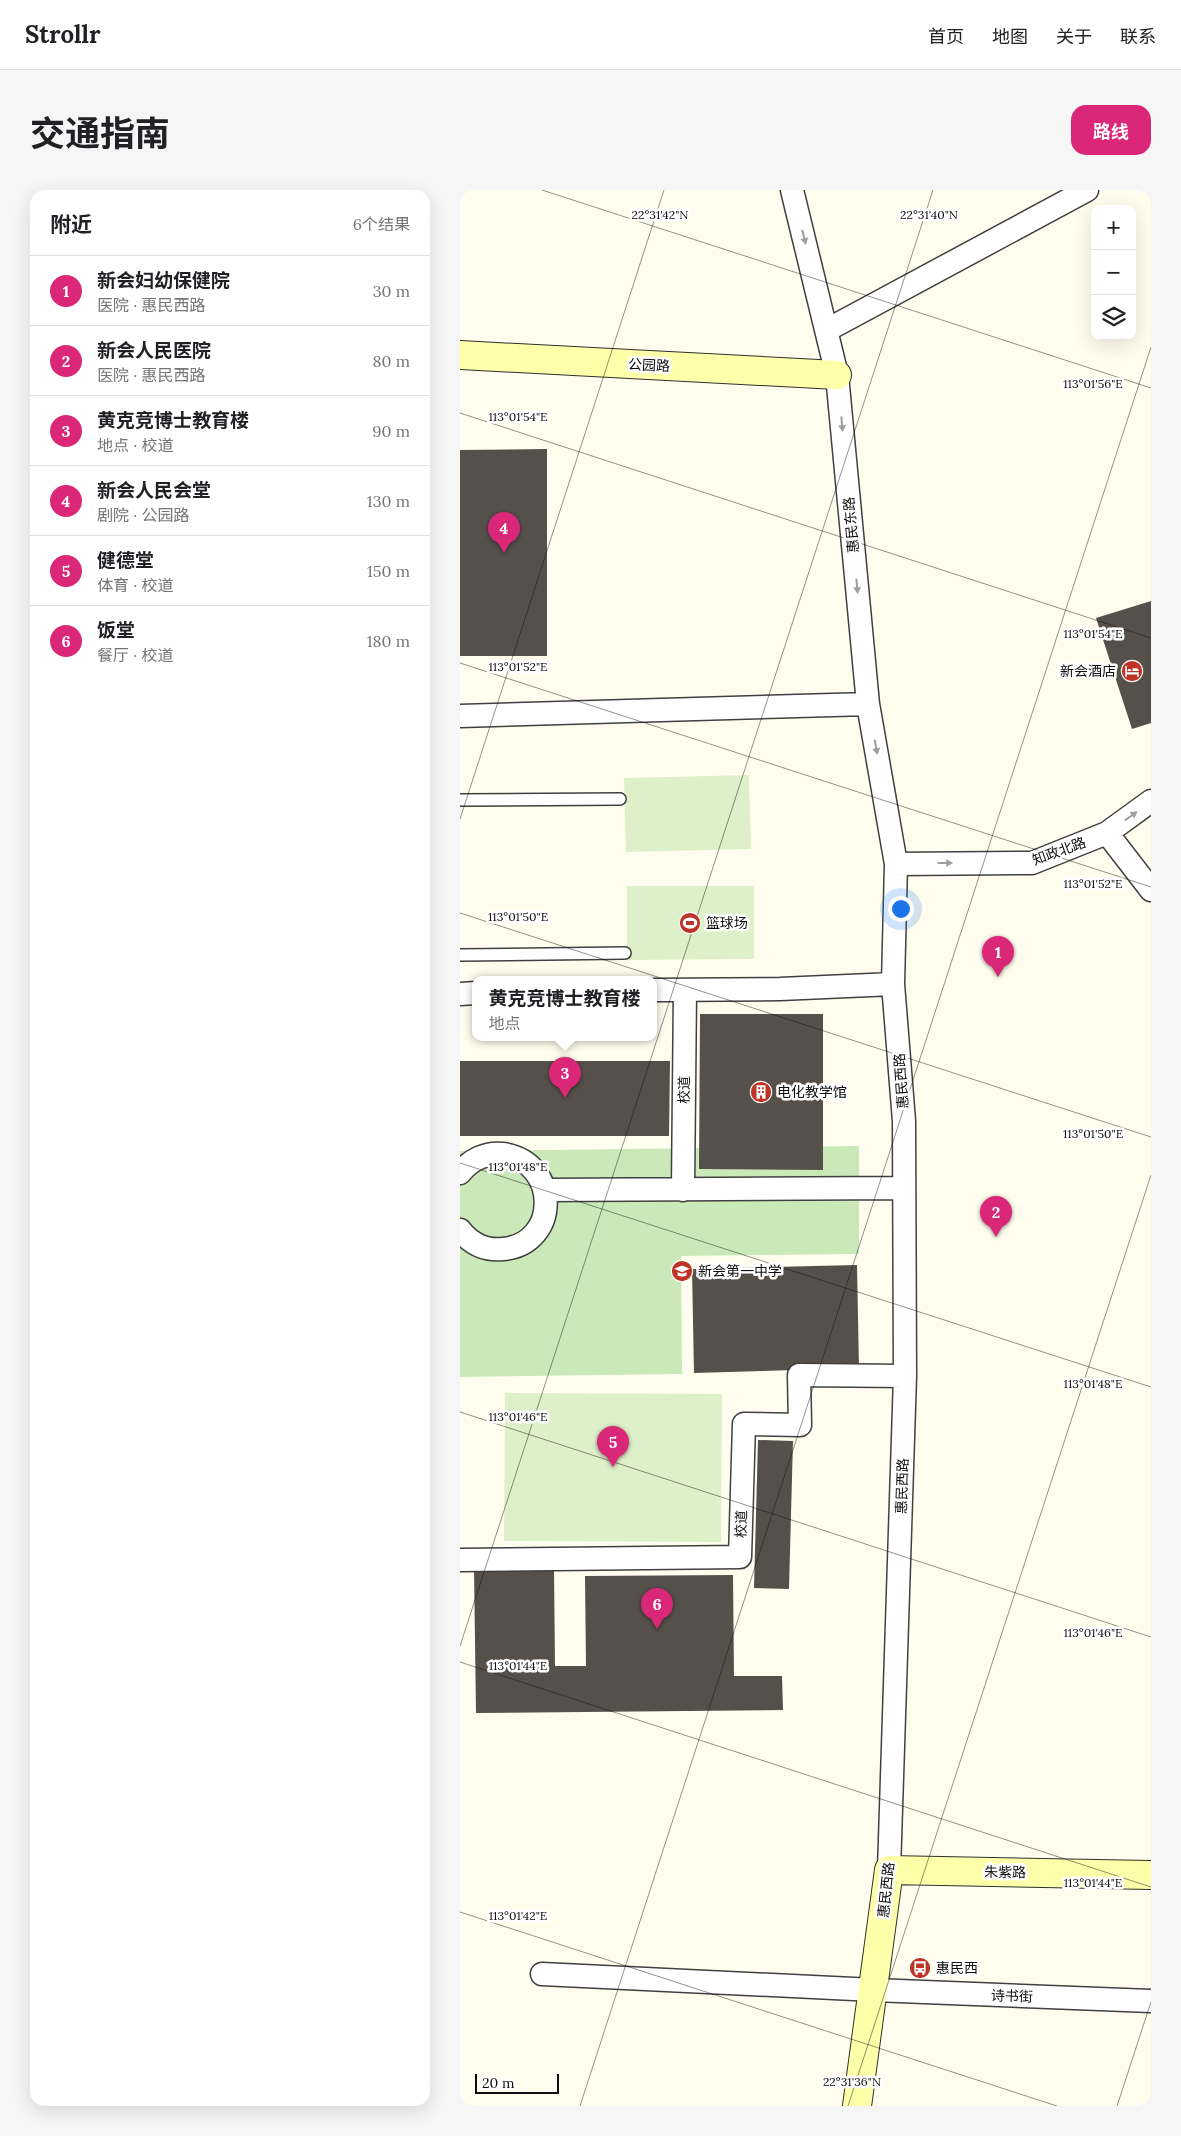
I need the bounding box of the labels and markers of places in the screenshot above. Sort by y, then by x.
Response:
pin: 4 [488,512,520,553]
hotel icon: 新会酒店 [1120,659,1144,683]
place label: 新会酒店 [1060,662,1116,680]
sports icon: 篮球场 [678,911,702,935]
place label: 篮球场 [706,914,748,932]
pin: 1 [982,936,1014,977]
pin: 3 [549,1057,581,1098]
building icon: 电化教学馆 [749,1080,773,1104]
place label: 电化教学馆 [777,1083,847,1101]
pin: 2 [980,1196,1012,1237]
school or university icon: 新会第一中学 [670,1259,694,1283]
place label: 新会第一中学 [698,1262,782,1280]
pin: 5 [597,1426,629,1467]
pin: 6 [641,1588,673,1629]
bus stop icon: 惠民西 [908,1956,932,1980]
place label: 惠民西 [936,1959,978,1977]

